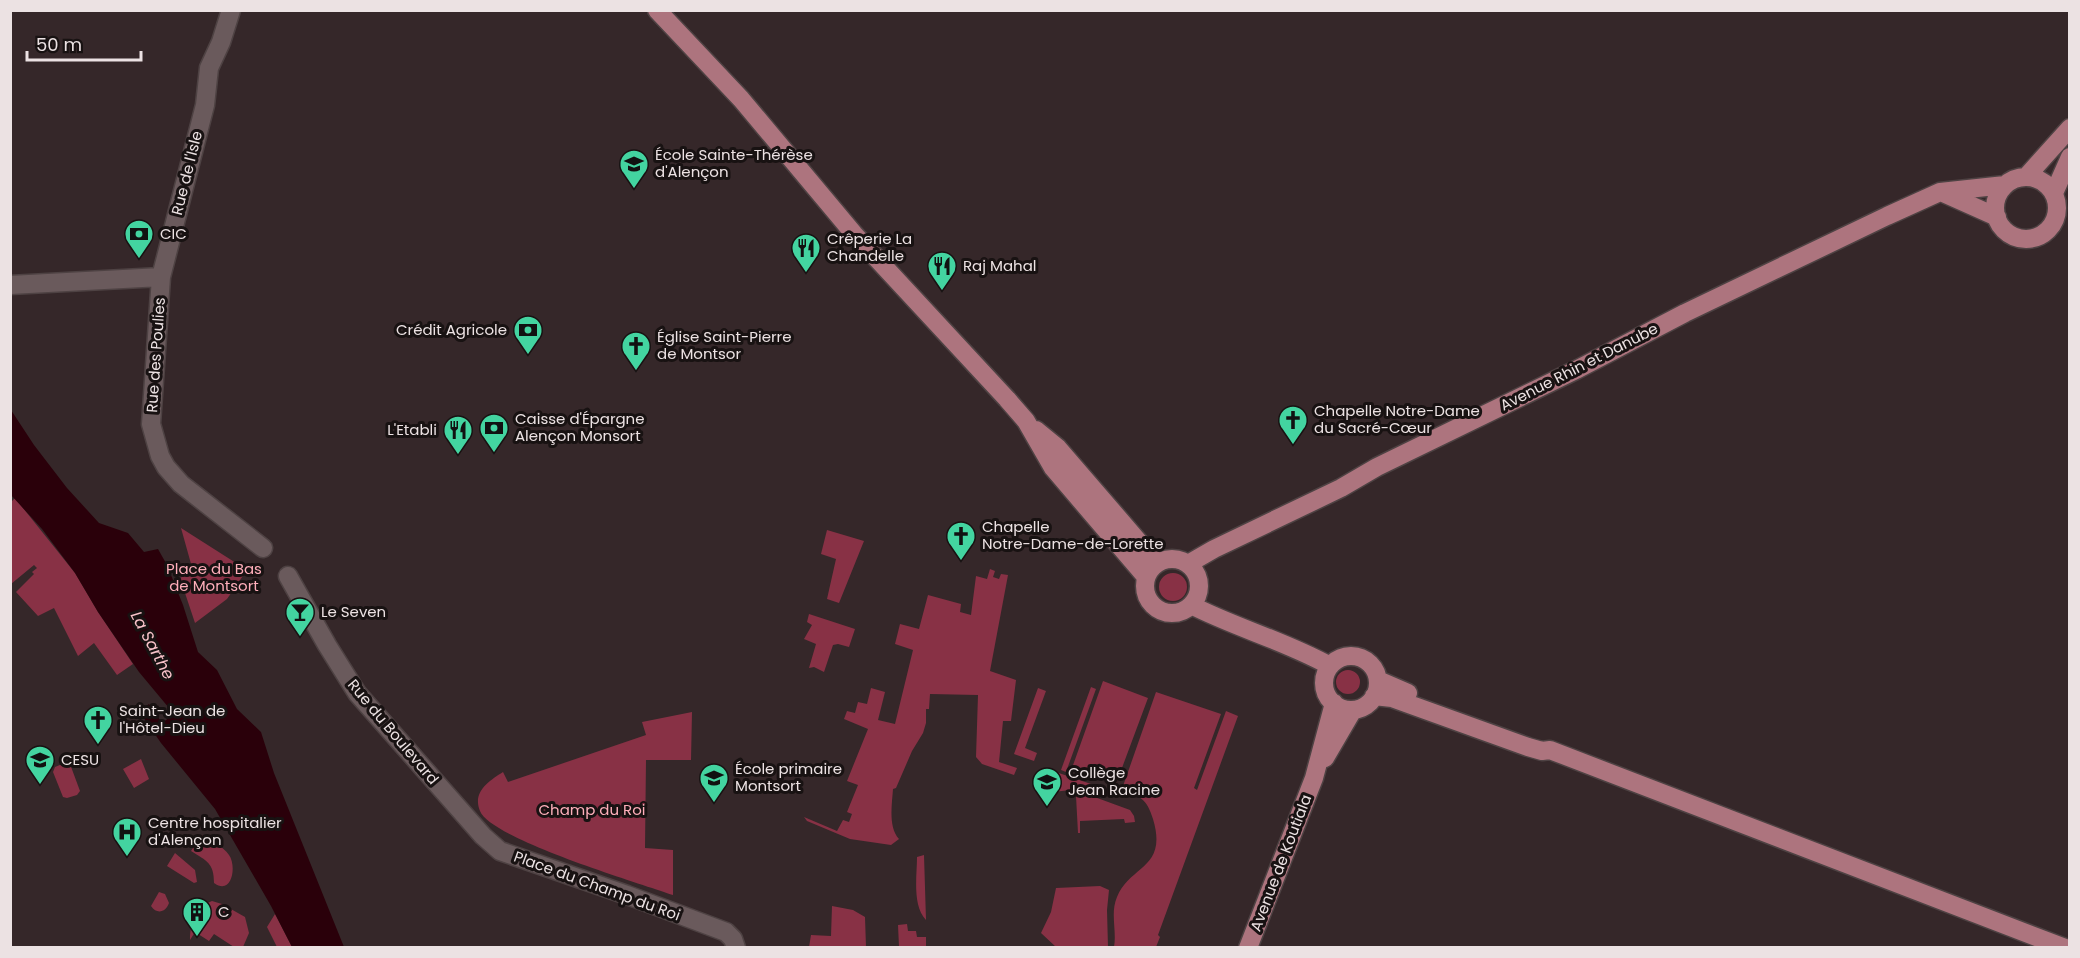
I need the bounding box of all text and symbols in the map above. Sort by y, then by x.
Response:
scale bar [27,24,141,62]
text: 50 m [36,32,82,57]
street label: Rue de l'Isle [166,129,207,217]
place label: École Sainte-Thérèse d'Alençon [655,144,813,182]
school or university icon: École Sainte-Thérèse d'Alençon [618,148,650,190]
bank icon: CIC [123,218,155,260]
place label: CIC [160,223,187,244]
place label: Crêperie La Chandelle [827,228,912,266]
restaurant icon: Crêperie La Chandelle [790,232,822,274]
restaurant icon: Raj Mahal [926,250,958,292]
place label: Raj Mahal [963,255,1036,276]
street label: Rue des Poulies [141,296,170,413]
bank icon: Crédit Agricole [512,314,544,356]
street label: Avenue Rhin et Danube [1496,318,1661,416]
place label: Crédit Agricole [396,319,507,340]
place label: Église Saint-Pierre de Montsor [657,326,791,364]
church icon: Église Saint-Pierre de Montsor [620,330,652,372]
place label: Chapelle Notre-Dame du Sacré-Cœur [1314,400,1480,438]
church icon: Chapelle Notre-Dame du Sacré-Cœur [1277,404,1309,446]
place label: Caisse d'Épargne Alençon Monsort [515,408,645,446]
bank icon: Caisse d'Épargne Alençon Monsort [478,412,510,454]
restaurant icon: L'Etabli [442,414,474,456]
place label: L'Etabli [387,419,437,440]
place label: Chapelle Notre-Dame-de-Lorette [982,516,1163,554]
church icon: Chapelle Notre-Dame-de-Lorette [945,520,977,562]
park label: Place du Bas de Montsort [166,558,262,596]
bar icon: Le Seven [284,596,316,638]
place label: Le Seven [321,601,386,622]
water label: La Sarthe [125,607,180,684]
street label: Rue du Boulevard [343,675,444,789]
place label: Saint-Jean de l'Hôtel-Dieu [119,700,225,738]
church icon: Saint-Jean de l'Hôtel-Dieu [82,704,114,746]
school or university icon: CESU [24,744,56,786]
place label: CESU [61,749,99,770]
place label: École primaire Montsort [735,758,842,796]
school or university icon: École primaire Montsort [698,762,730,804]
place label: Collège Jean Racine [1068,762,1160,800]
school or university icon: Collège Jean Racine [1031,766,1063,808]
street label: Avenue de Koutiala [1245,791,1316,934]
park label: Champ du Roi [538,799,646,820]
place label: Centre hospitalier d'Alençon [148,812,282,850]
hospital icon: Centre hospitalier d'Alençon [111,816,143,858]
street label: Place du Champ du Roi [511,846,683,925]
building icon: C [181,896,213,938]
place label: C [218,901,230,922]

